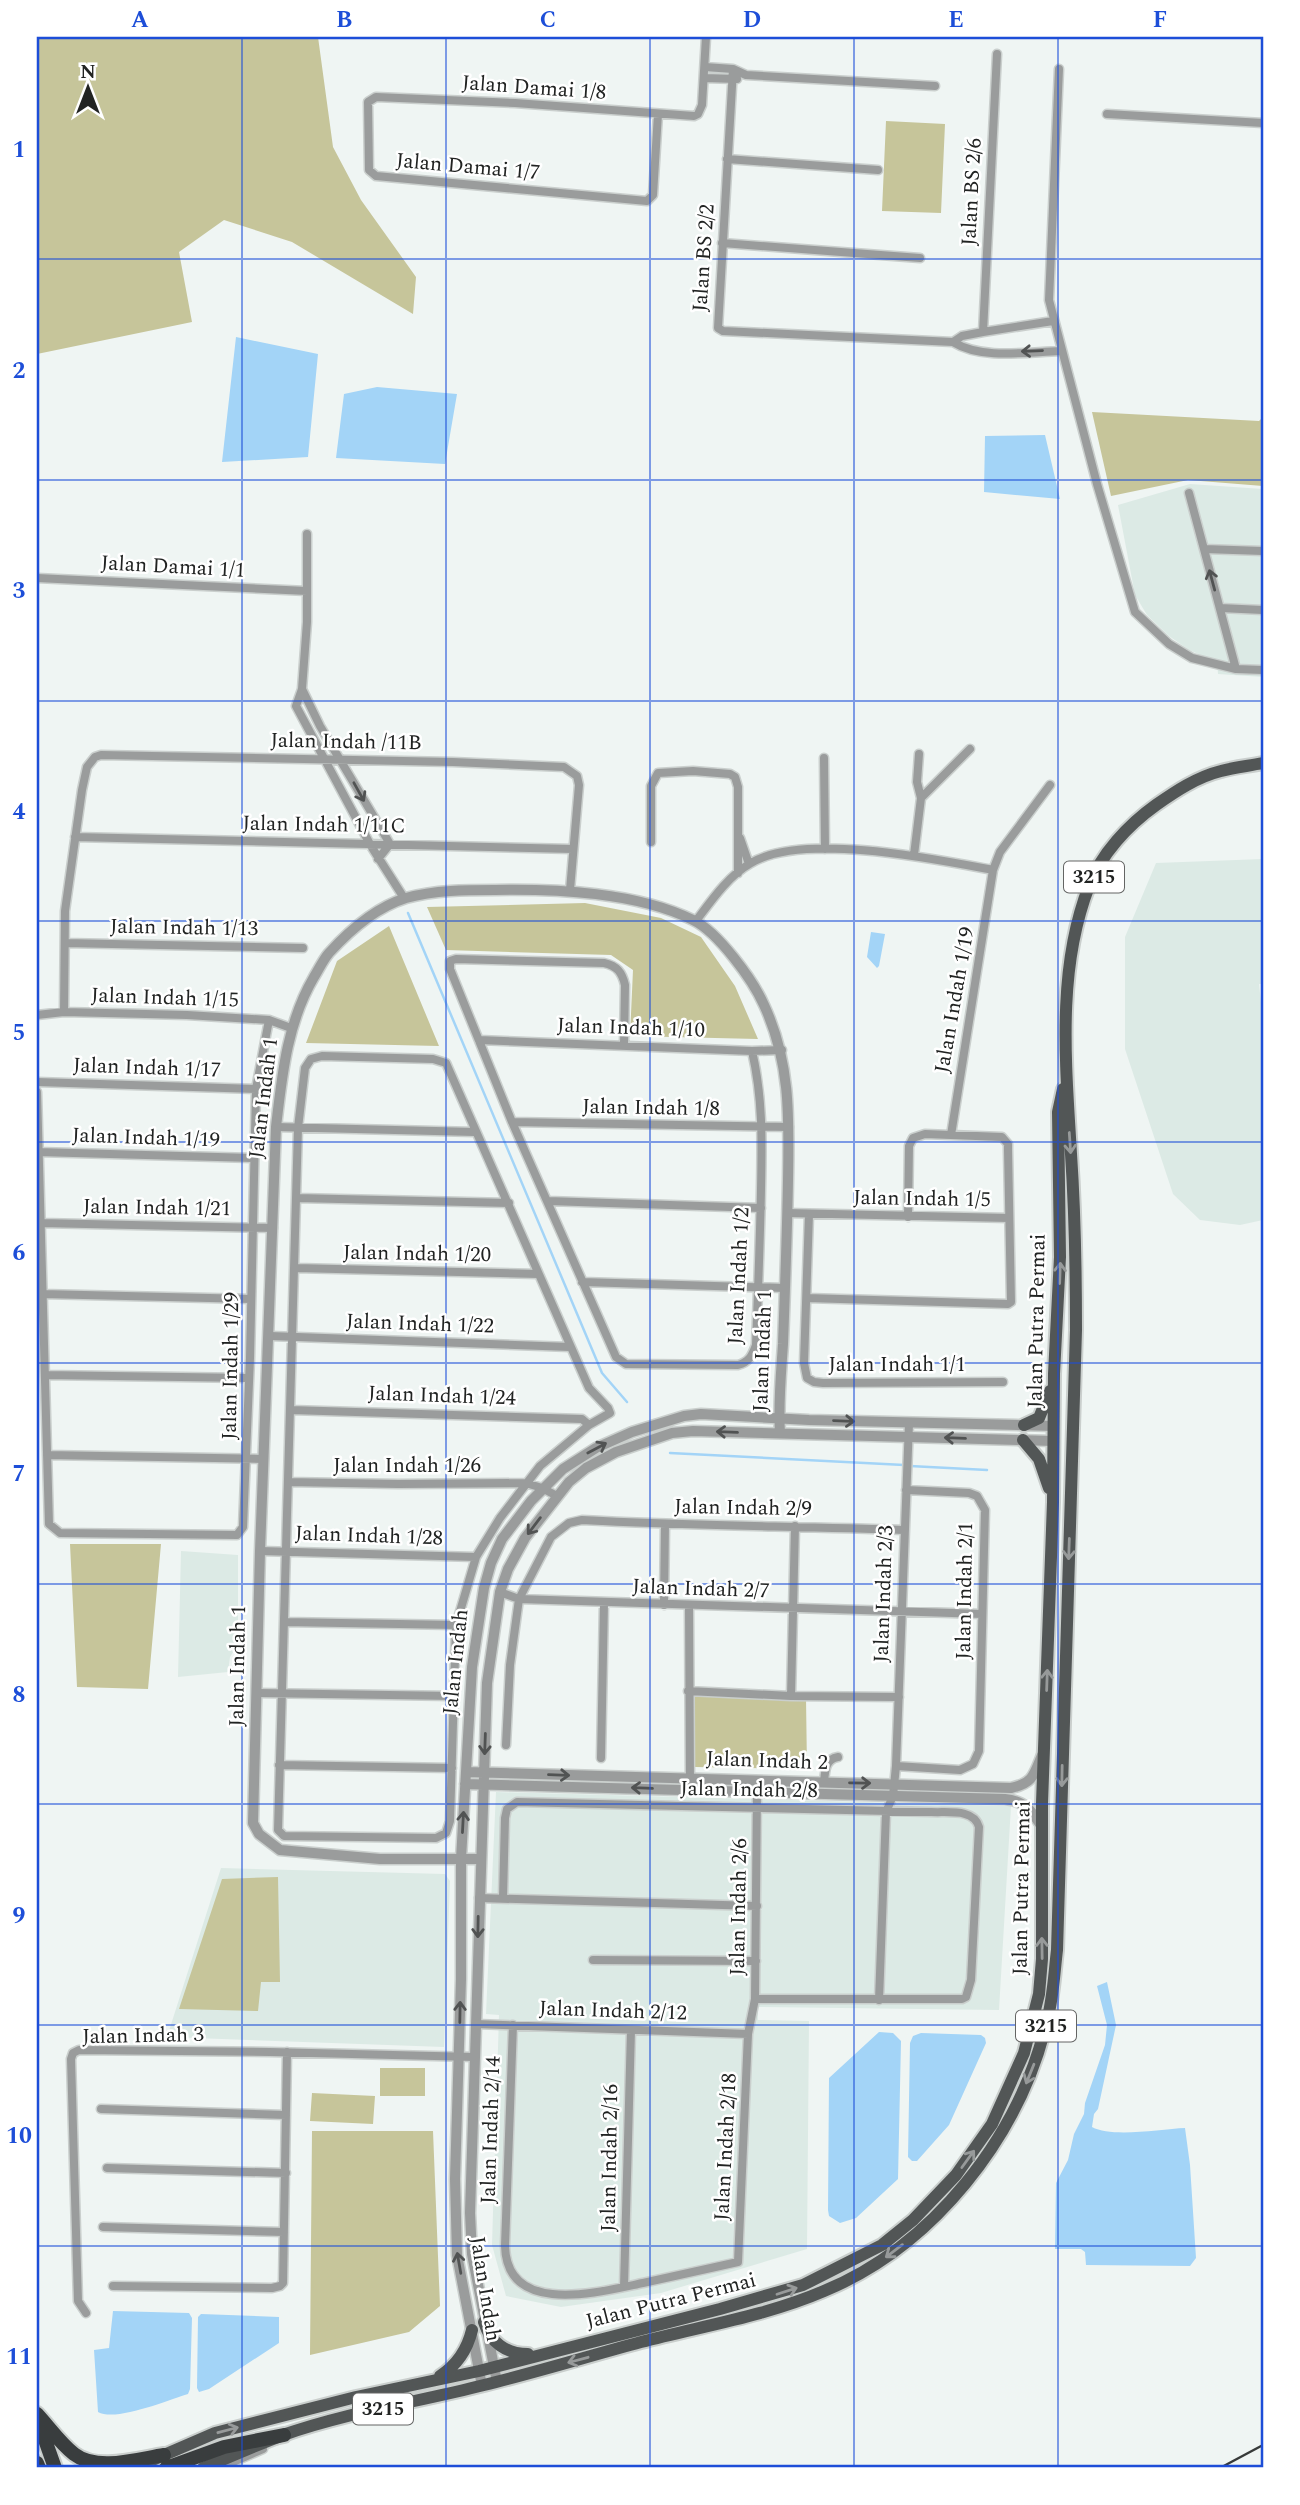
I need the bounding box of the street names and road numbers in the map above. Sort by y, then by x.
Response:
street label: Jalan Damai 1/8 [461,67,607,109]
street label: Jalan BS 2/6 [953,137,991,247]
street label: Jalan Damai 1/7 [395,145,541,189]
street label: Jalan BS 2/2 [684,203,724,313]
street label: Jalan Damai 1/1 [100,547,246,587]
street label: Jalan Indah /11B [270,725,422,759]
street label: Jalan Indah 1/11C [242,808,406,842]
road number: 3215 [1064,862,1124,892]
street label: Jalan Indah 1/13 [110,911,259,945]
street label: Jalan Indah 1/19 [926,924,984,1076]
street label: Jalan Indah 1/15 [90,979,240,1017]
street label: Jalan Indah 1/10 [556,1009,706,1047]
street label: Jalan Indah 1 [241,1036,287,1160]
street label: Jalan Indah 1/17 [72,1049,222,1087]
street label: Jalan Indah 1/8 [582,1091,720,1125]
street label: Jalan Indah 1/19 [71,1119,221,1157]
street label: Jalan Indah 1/5 [853,1182,991,1216]
street label: Jalan Indah 1/21 [83,1191,231,1225]
street label: Jalan Indah 1/2 [719,1206,759,1346]
street label: Jalan Putra Permai [1019,1233,1055,1409]
street label: Jalan Indah 1/20 [343,1237,491,1271]
street label: Jalan Indah 1 [745,1290,781,1412]
street label: Jalan Indah 1/29 [214,1292,248,1440]
street label: Jalan Indah 1/22 [345,1305,495,1343]
street label: Jalan Indah 1/1 [828,1349,966,1381]
street label: Jalan Indah 1/24 [367,1377,517,1415]
street label: Jalan Indah 1/26 [333,1450,481,1482]
street label: Jalan Indah 2/9 [674,1491,812,1525]
street label: Jalan Indah 1/28 [294,1517,444,1555]
street label: Jalan Indah 2/1 [948,1522,982,1660]
street label: Jalan Indah 2/3 [866,1524,902,1663]
street label: Jalan Indah 2/7 [632,1571,770,1607]
street label: Jalan Indah 1 [221,1605,255,1727]
street label: Jalan Indah [435,1608,477,1716]
street label: Jalan Indah 2 [706,1743,828,1779]
street label: Jalan Indah 2/8 [680,1773,818,1807]
street label: Jalan Putra Permai [1004,1800,1040,1976]
street label: Jalan Indah 2/6 [722,1838,756,1976]
street label: Jalan Indah 2/12 [538,1992,688,2030]
road number: 3215 [1016,2010,1076,2042]
street label: Jalan Indah 3 [82,2019,205,2053]
street label: Jalan Indah 2/14 [472,2055,510,2205]
street label: Jalan Indah 2/18 [706,2072,746,2222]
street label: Jalan Indah 2/16 [593,2084,627,2232]
street label: Jalan Indah [461,2234,509,2344]
street label: Jalan Putra Permai [582,2264,760,2338]
road number: 3215 [353,2394,413,2424]

